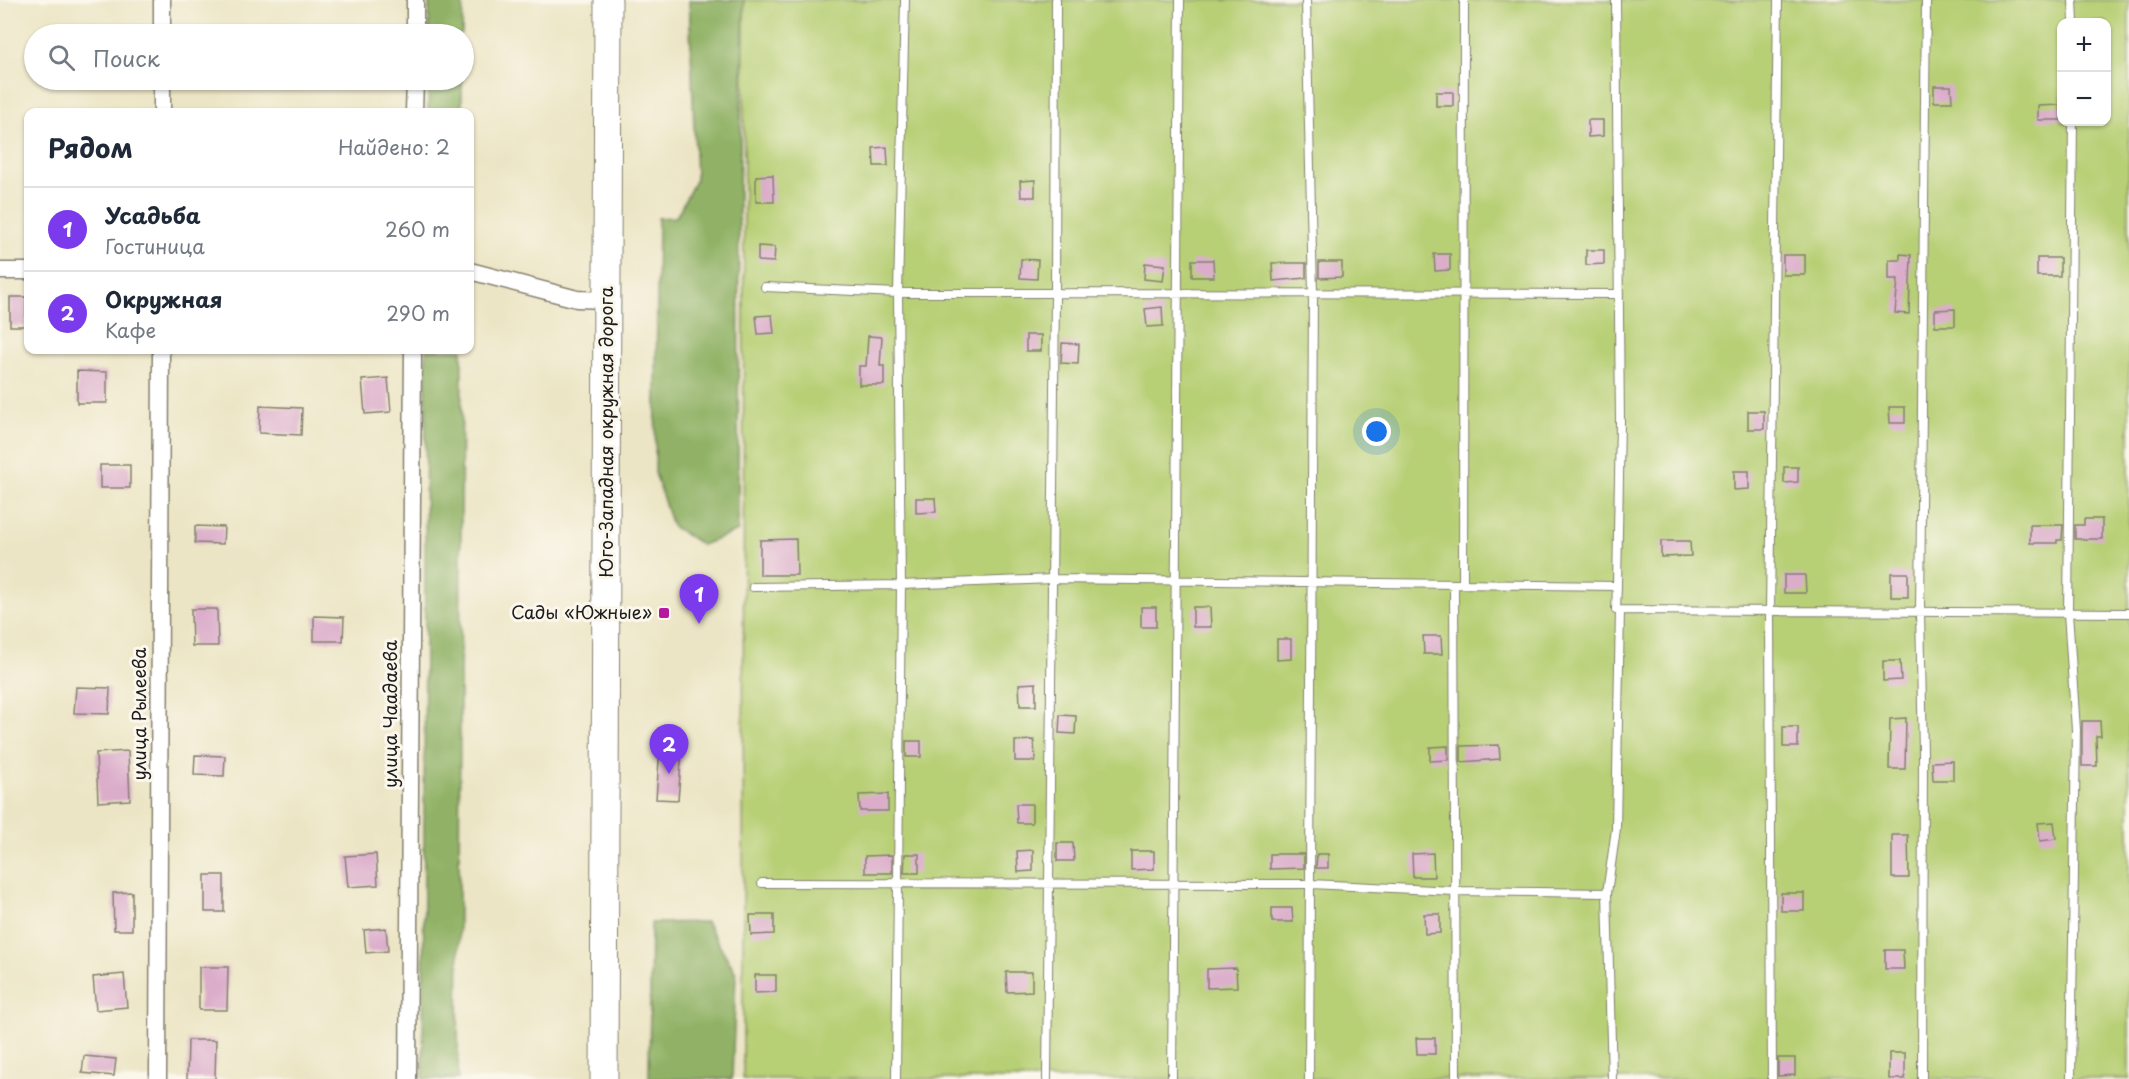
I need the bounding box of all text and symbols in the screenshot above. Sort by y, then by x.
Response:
map controls [2057,18,2111,126]
button: + [2057,18,2111,72]
search box [24,24,474,90]
icon: search [45,41,78,74]
text: Поиск [93,41,160,74]
button: − [2057,72,2111,126]
text: Рядом [48,128,133,167]
text: Найдено: 2 [338,132,450,162]
text: Усадьба [105,198,201,231]
text: 1 [63,214,72,244]
text: 260 m [385,214,450,244]
text: Гостиница [105,231,205,261]
text: Окружная [105,282,223,315]
street label: Юго-Западная окружная дорога [592,286,619,578]
text: 2 [60,298,75,328]
text: 290 m [386,298,450,328]
text: Кафе [105,315,156,345]
your location [1362,417,1391,446]
pin: 1 [680,574,718,624]
place label: Сады «Южные» [511,598,652,625]
marker: Сады «Южные» [657,606,671,620]
street label: улица Чаадаева [376,639,403,788]
street label: улица Рылеева [125,647,152,781]
pin: 2 [650,724,688,774]

